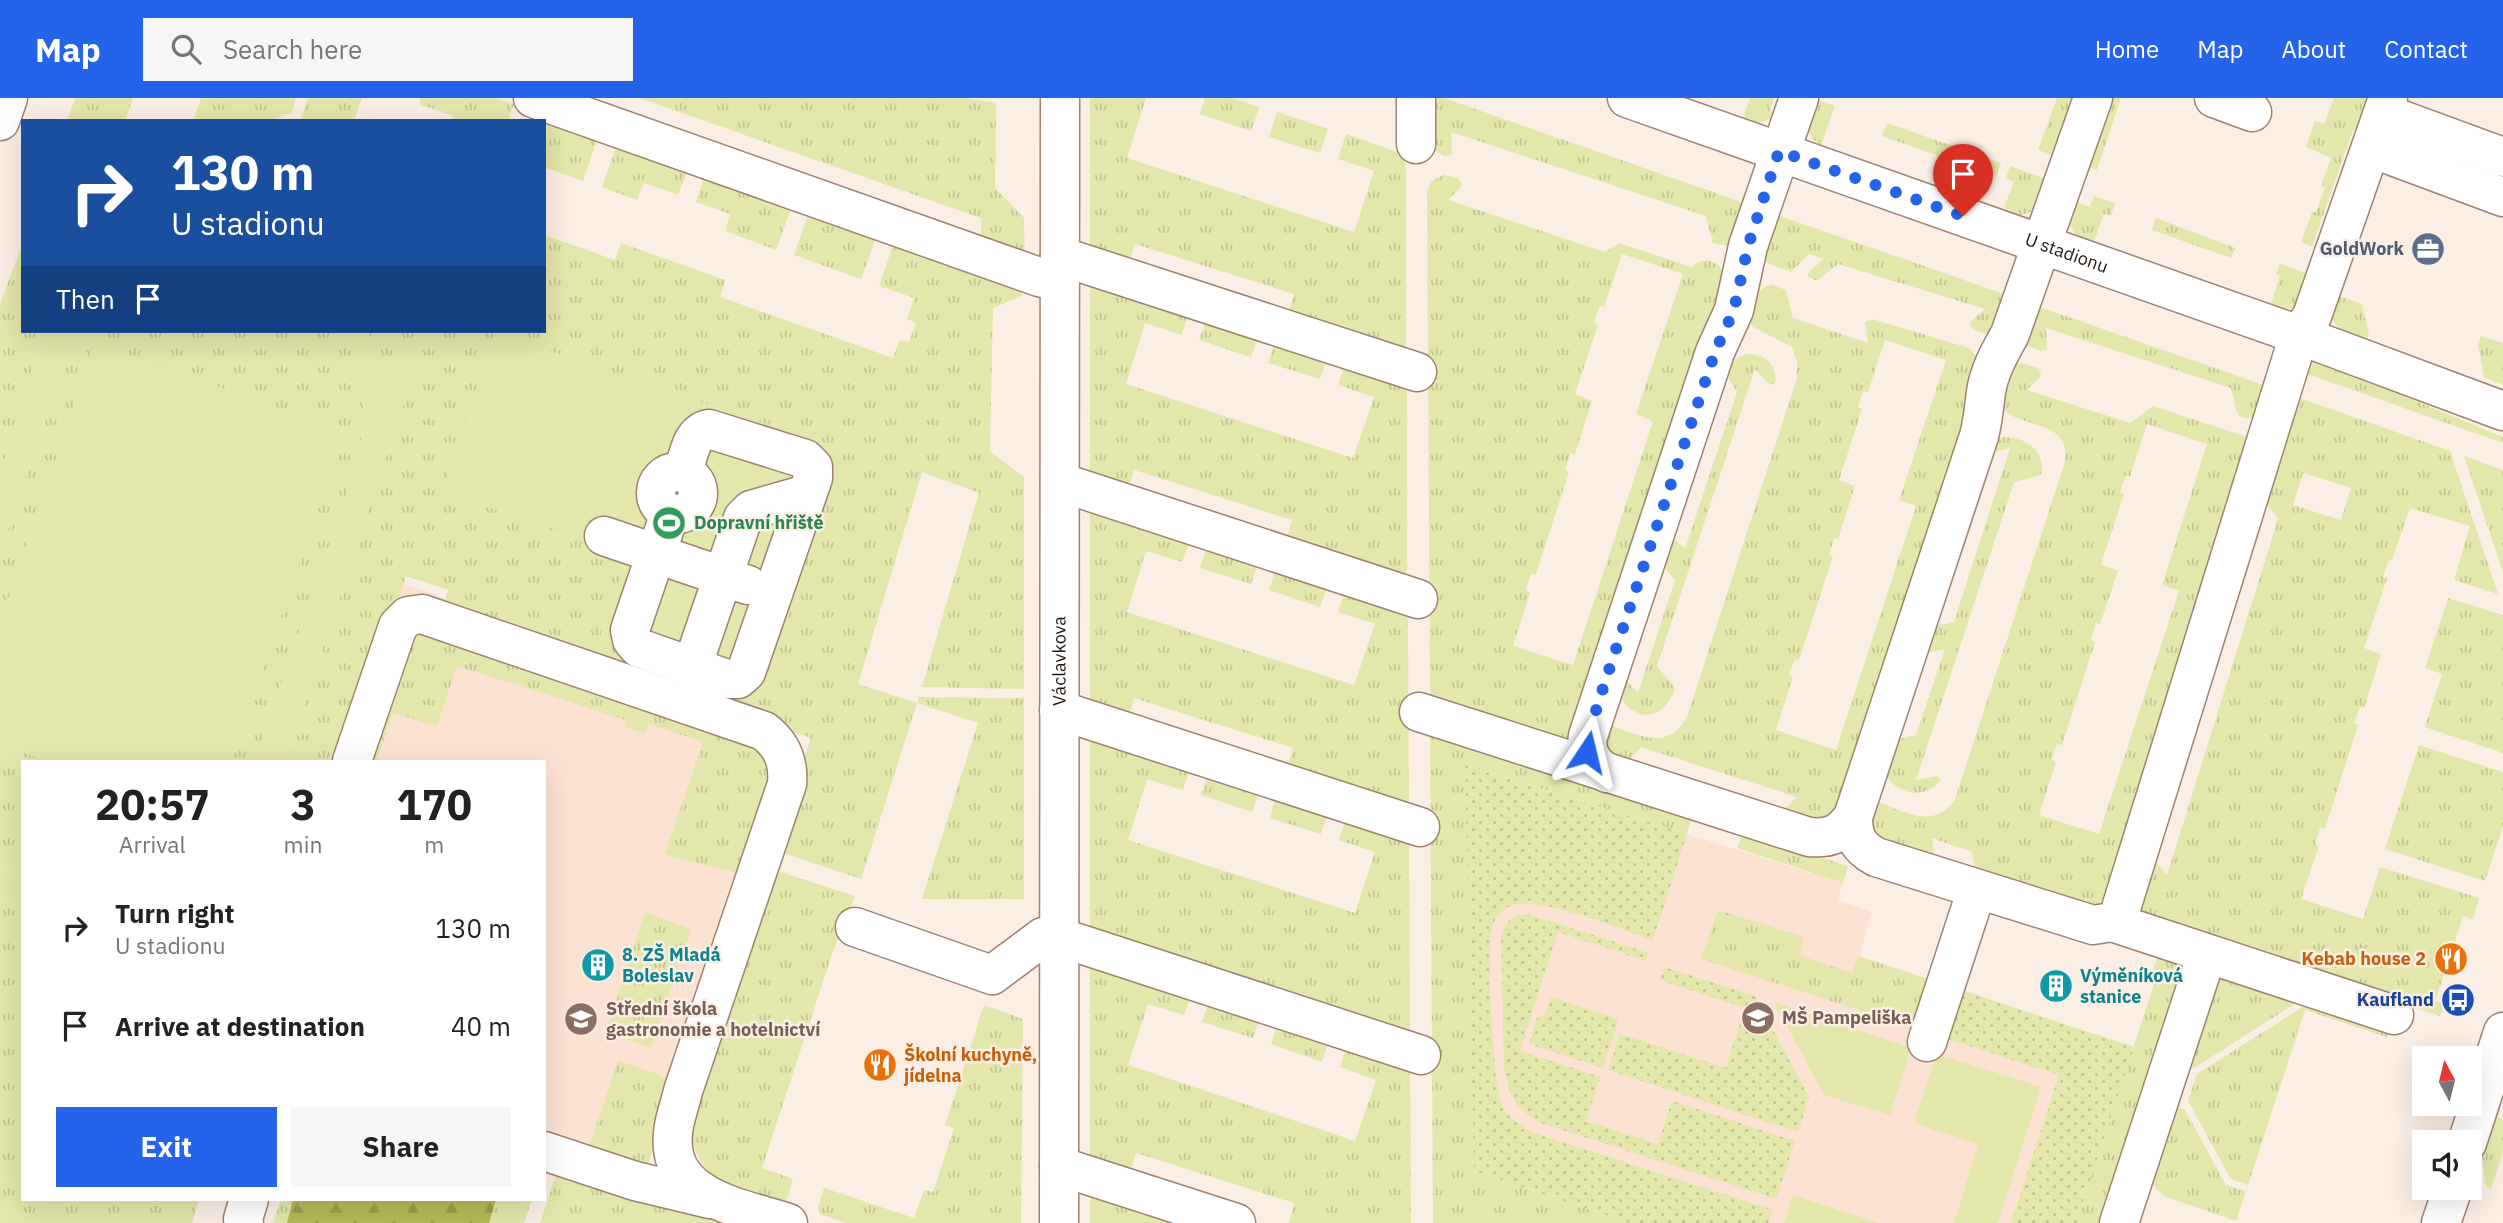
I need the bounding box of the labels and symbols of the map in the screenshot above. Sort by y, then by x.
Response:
pin [1933,144,1993,216]
street label: U stadionu [2022,227,2111,278]
office icon: GoldWork [2409,230,2447,268]
place label: GoldWork [2320,237,2405,260]
sports icon: Dopravní hřiště [650,504,688,542]
place label: Dopravní hřiště [694,511,824,534]
street label: Václavkova [1047,616,1071,706]
position arrow [1550,715,1624,789]
restaurant icon: Kebab house 2 [2432,940,2470,978]
place label: 8. ZŠ Mladá Boleslav [622,942,721,987]
building icon: 8. ZŠ Mladá Boleslav [579,946,617,984]
place label: Kebab house 2 [2302,947,2426,970]
place label: Výměníková stanice [2080,964,2183,1008]
building icon: Výměníková stanice [2037,967,2075,1005]
bus stop icon: Kaufland [2439,981,2477,1019]
place label: Kaufland [2357,988,2434,1011]
place label: Střední škola gastronomie a hotelnictví [606,997,821,1041]
school or university icon: MŠ Pampeliška [1739,999,1777,1037]
school or university icon: Střední škola gastronomie a hotelnictví [562,1000,600,1038]
place label: MŠ Pampeliška [1782,1005,1911,1029]
place label: Školní kuchyně, jídelna [903,1042,1037,1087]
restaurant icon: Školní kuchyně, jídelna [861,1046,899,1084]
north arrow [2412,1046,2482,1116]

